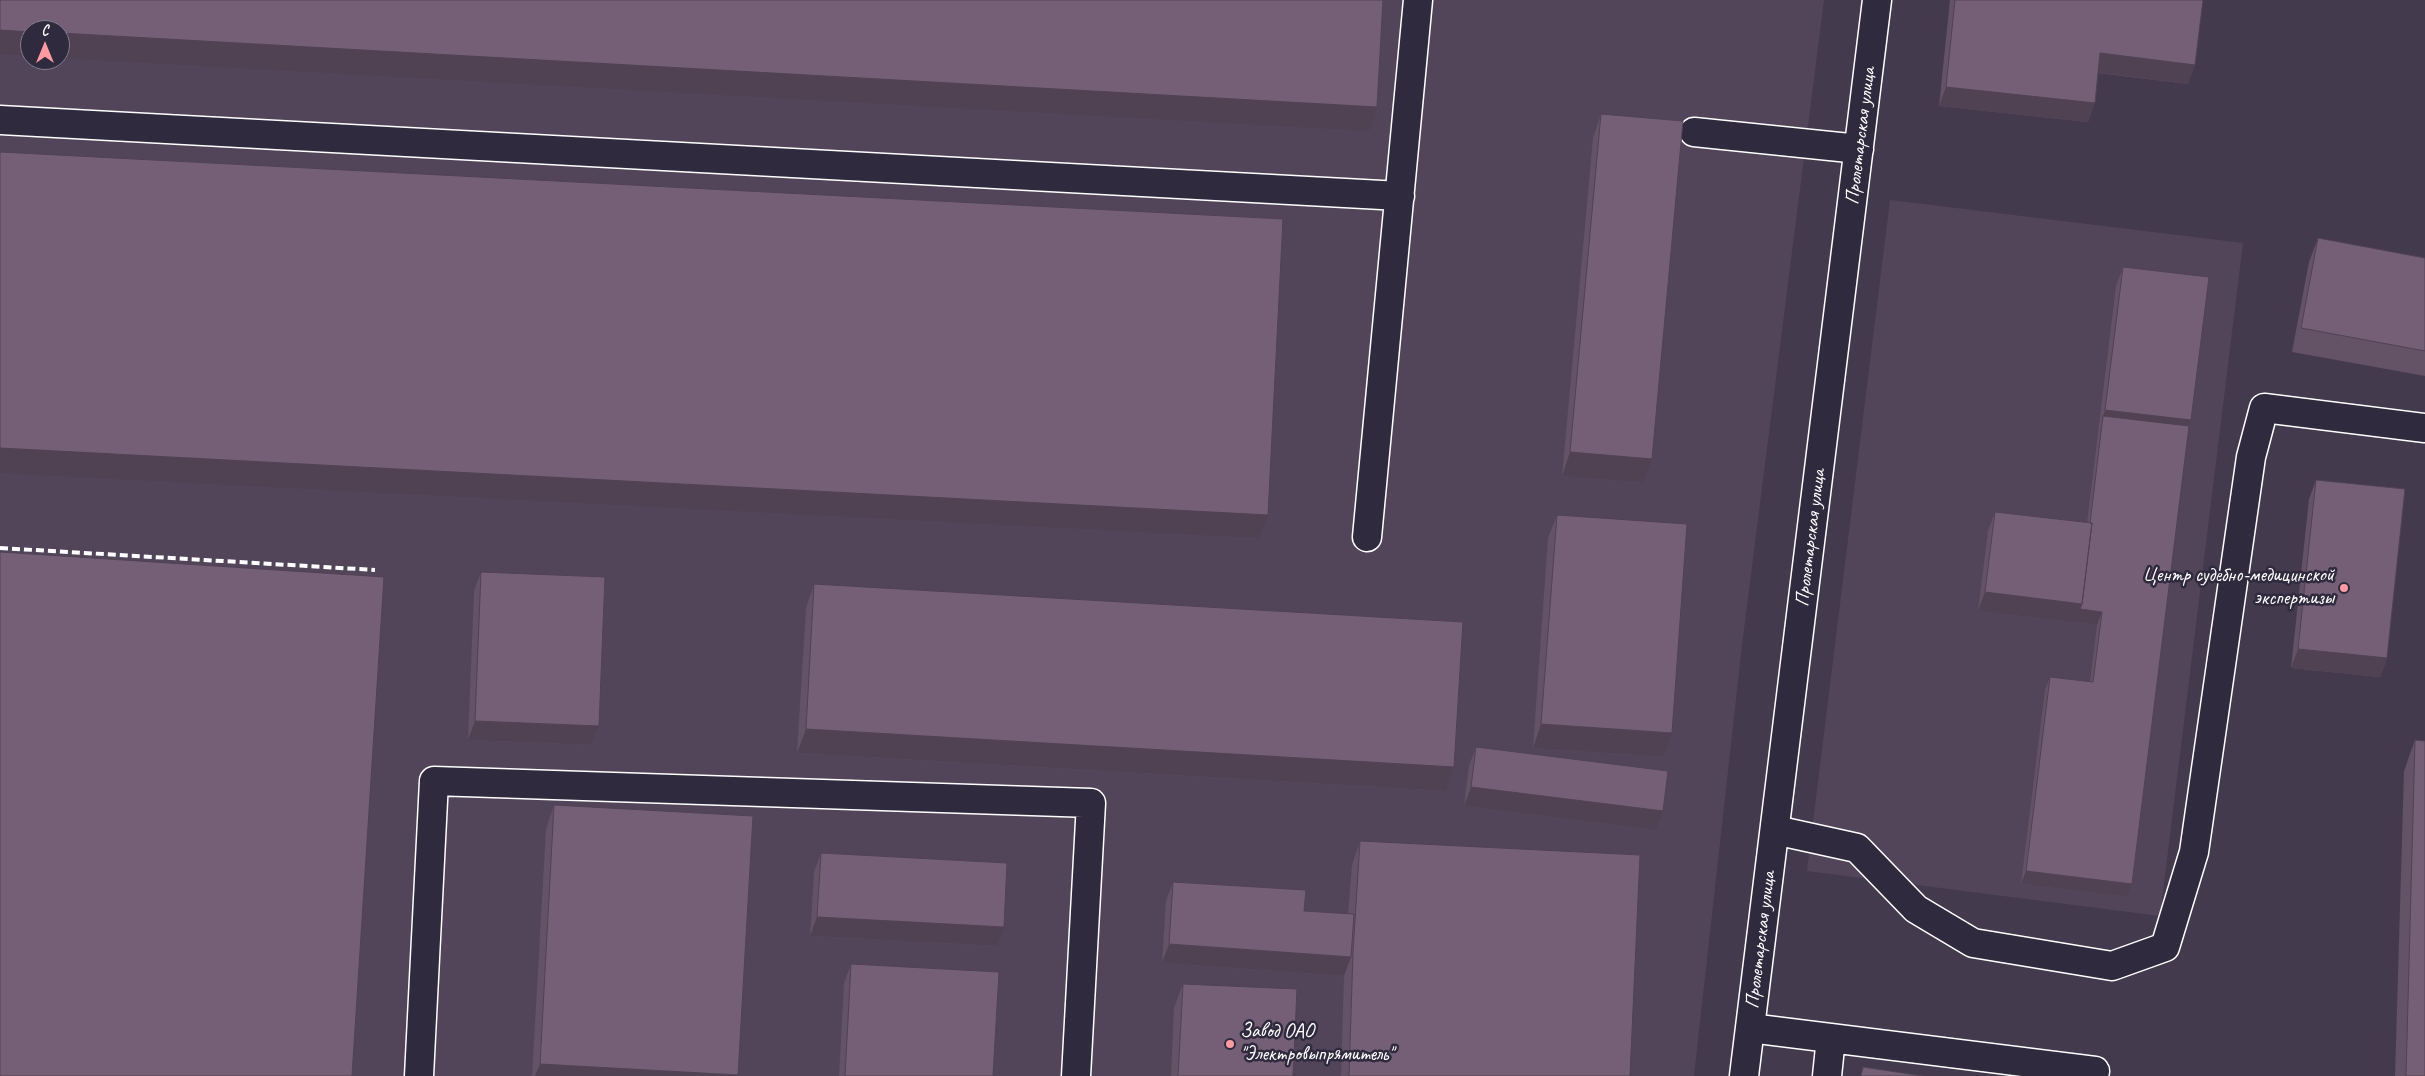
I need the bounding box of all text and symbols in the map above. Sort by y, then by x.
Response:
north arrow [20,20,70,70]
text: С [42,22,48,39]
street label: Пролетарская улица [1841,66,1881,206]
street label: Пролетарская улица [1791,468,1831,608]
place label: Центр судебно-медицинской экспертизы [2143,564,2334,611]
marker: Центр судебно-медицинской экспертизы [2338,582,2350,594]
street label: Пролетарская улица [1741,870,1781,1010]
place label: Завод ОАО "Электровыпрямитель" [1240,1020,1393,1067]
marker: Завод ОАО "Электровыпрямитель" [1224,1038,1236,1050]

